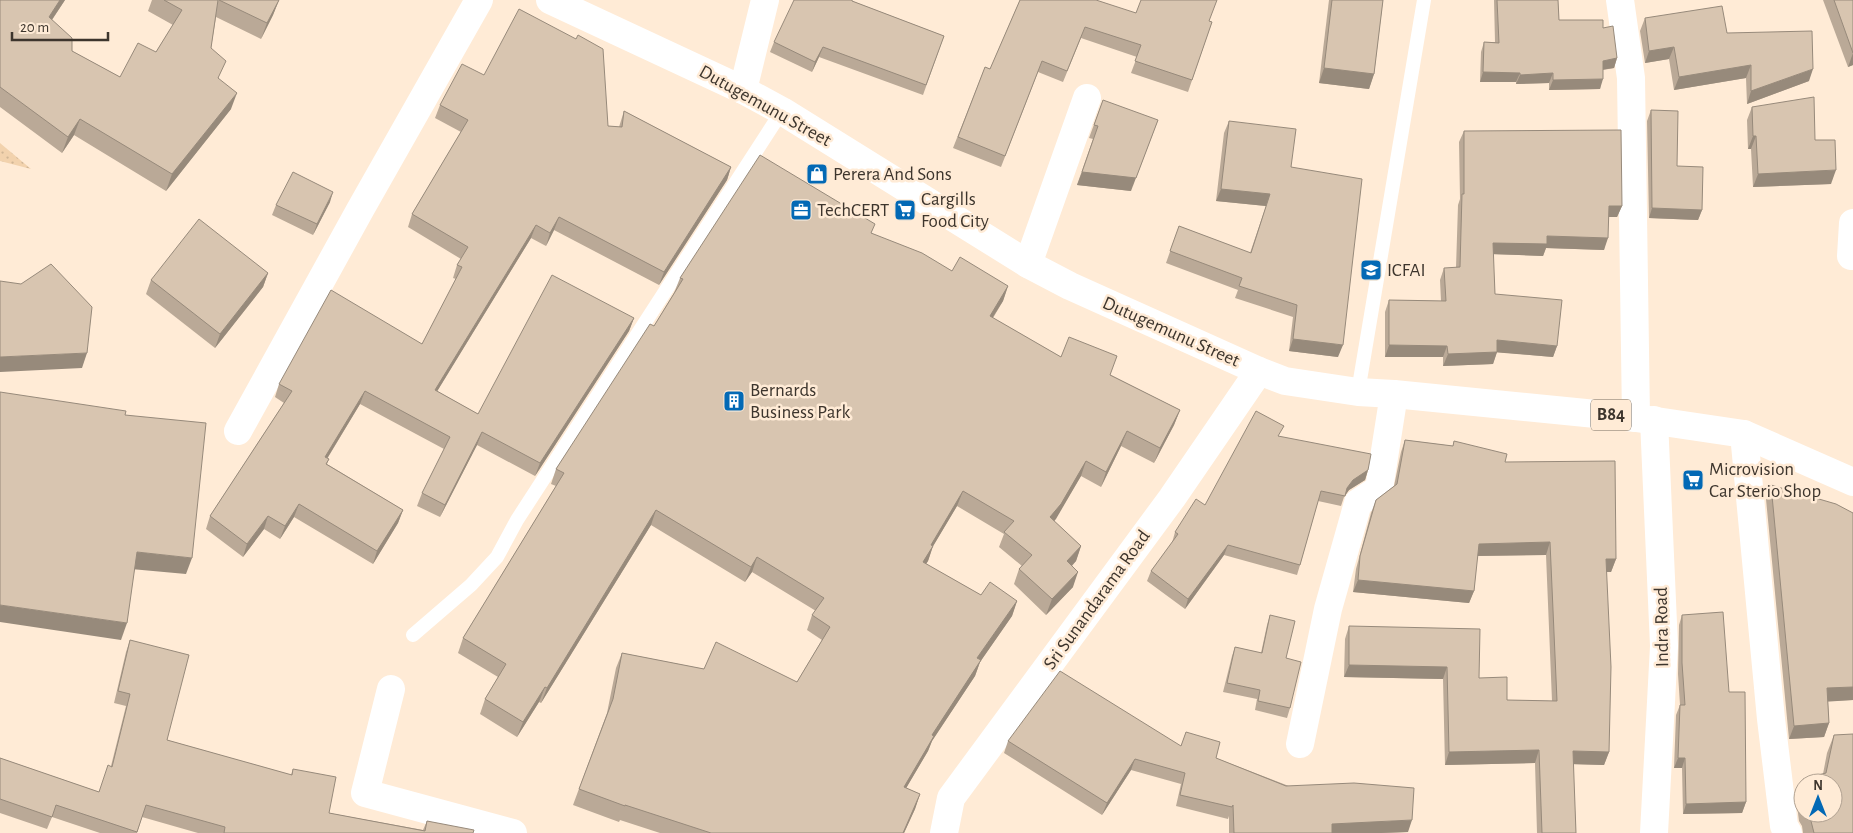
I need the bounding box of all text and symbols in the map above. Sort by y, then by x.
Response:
scale bar [12,10,109,42]
text: 20 m [20,20,49,35]
street label: Dutugemunu Street [696,62,834,150]
shop icon: Perera And Sons [805,162,829,186]
place label: Perera And Sons [833,165,952,184]
place label: Cargills Food City [921,190,989,231]
office icon: TechCERT [789,198,813,222]
supermarket icon: Cargills Food City [893,198,917,222]
place label: TechCERT [817,201,889,220]
school or university icon: ICFAI [1359,258,1383,282]
place label: ICFAI [1387,261,1426,280]
street label: Dutugemunu Street [1100,293,1242,371]
place label: Bernards Business Park [750,381,850,422]
building icon: Bernards Business Park [722,389,746,413]
road number: B84 [1591,400,1631,430]
place label: Microvision Car Sterio Shop [1709,460,1821,501]
supermarket icon: Microvision Car Sterio Shop [1681,468,1705,492]
street label: Sri Sunandarama Road [1040,527,1154,673]
street label: Indra Road [1652,587,1672,667]
north arrow [1793,773,1843,823]
text: N [1813,779,1823,793]

